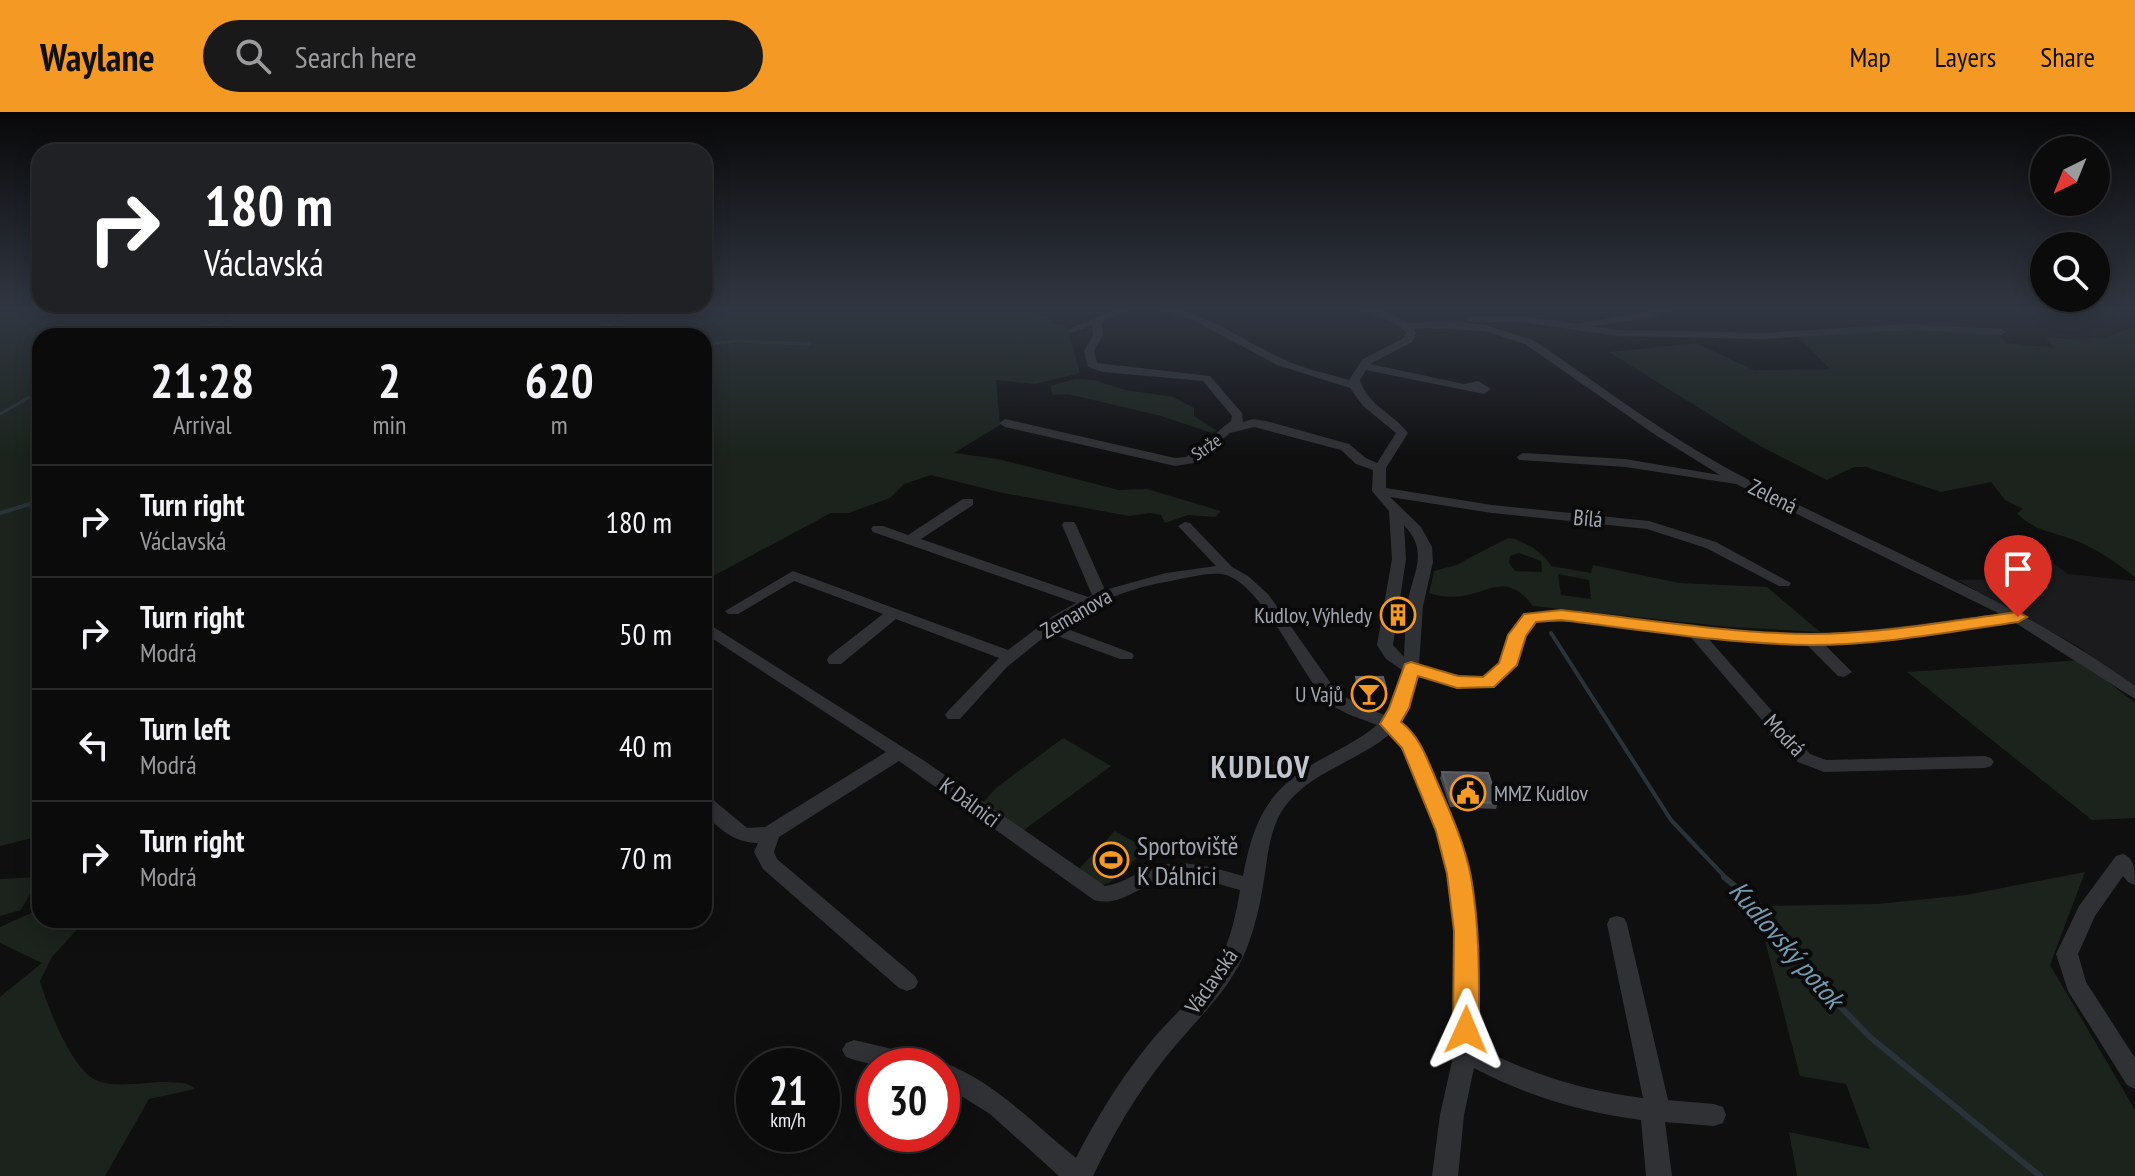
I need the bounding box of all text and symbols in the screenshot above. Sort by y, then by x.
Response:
search box [203,20,763,92]
text: Waylane [40,32,155,81]
icon: search [231,34,275,78]
text: Search here [295,37,417,76]
text: Map [1849,38,1891,75]
text: Layers [1935,38,1996,75]
text: Share [2040,38,2095,75]
north arrow [2030,136,2110,216]
map controls [2030,136,2110,312]
text: 180 m [204,169,333,241]
icon: right [72,176,176,280]
button: search [2030,232,2110,312]
text: Václavská [204,239,324,286]
text: 21:28 [150,349,254,411]
text: 2 [378,349,401,411]
text: 620 [525,349,594,411]
text: Arrival [173,408,232,441]
text: min [372,408,406,441]
text: m [551,408,568,441]
street label: Strže [1187,429,1225,465]
street label: Zelená [1744,472,1802,520]
text: Turn right [140,485,244,524]
icon: right [72,499,116,543]
text: 180 m [606,502,672,541]
street label: Bílá [1572,503,1604,533]
text: Václavská [140,524,226,557]
pin [1984,535,2052,617]
icon: arrive [1996,547,2040,591]
street label: Zemanova [1036,582,1116,644]
building icon: Kudlov, Výhledy [1379,596,1417,634]
text: Turn right [140,597,244,636]
place label: Kudlov, Výhledy [1254,601,1373,629]
icon: right [72,611,116,655]
text: 50 m [619,614,672,653]
text: Modrá [140,636,197,669]
bar icon: U Vajů [1350,675,1388,713]
place label: U Vajů [1295,680,1343,708]
street label: Modrá [1758,708,1812,762]
text: Turn left [140,709,230,748]
icon: left [72,723,116,767]
text: 40 m [619,726,672,765]
district label: KUDLOV [1211,747,1311,786]
text: Modrá [140,748,197,781]
street label: K Dálnici [934,771,1006,833]
public building icon: MMZ Kudlov [1449,774,1487,812]
place label: MMZ Kudlov [1494,779,1589,807]
text: Turn right [140,821,244,860]
place label: Sportoviště K Dálnici [1137,829,1239,892]
icon: right [72,835,116,879]
text: 70 m [619,838,672,877]
sports icon: Sportoviště K Dálnici [1092,841,1130,879]
text: Modrá [140,860,197,893]
water label: Kudlovský potok [1721,872,1855,1018]
street label: Václavská [1178,943,1243,1020]
position arrow [1424,988,1508,1072]
speed limit sign: 30 [856,1048,960,1152]
text: 21 [769,1064,807,1116]
text: km/h [770,1107,806,1133]

